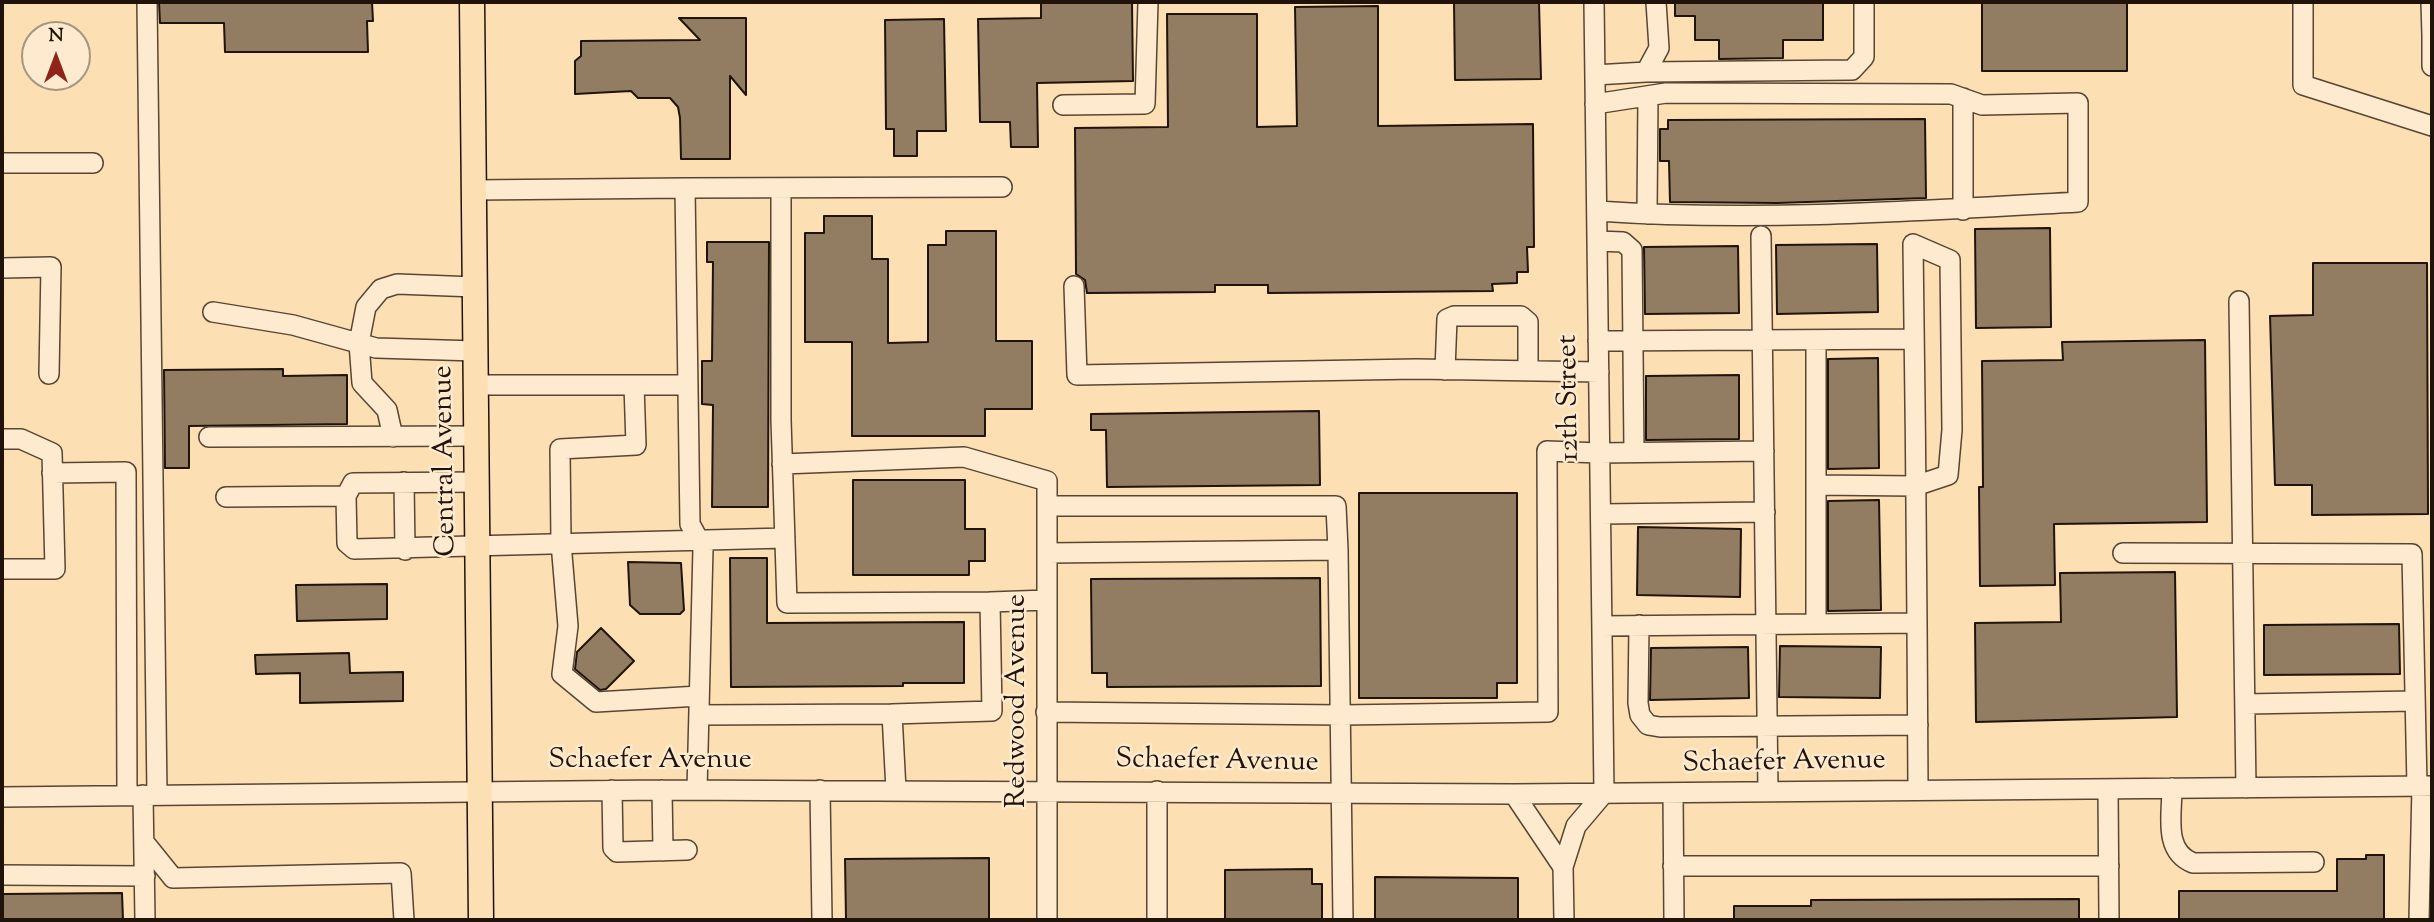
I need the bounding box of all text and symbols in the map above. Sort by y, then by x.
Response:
north arrow [21,21,91,91]
text: N [48,23,64,50]
street label: 12th Street [1553,334,1589,462]
street label: Central Avenue [429,365,465,557]
street label: Redwood Avenue [1002,594,1036,808]
street label: Schaefer Avenue [1115,744,1319,782]
street label: Schaefer Avenue [548,745,752,779]
street label: Schaefer Avenue [1682,745,1886,783]

